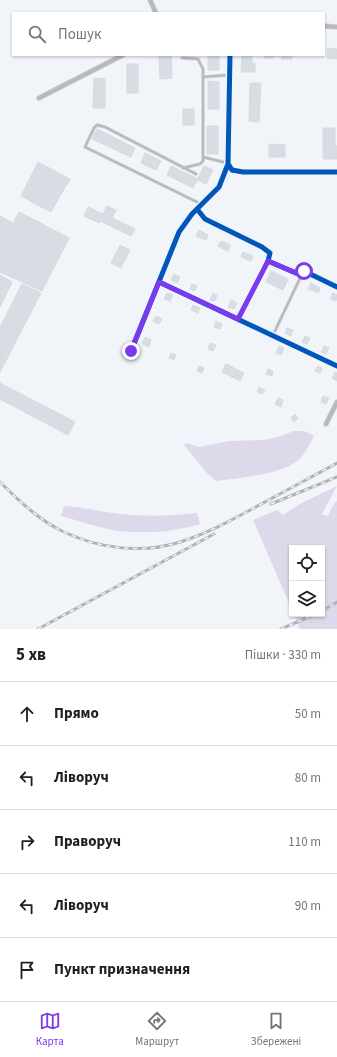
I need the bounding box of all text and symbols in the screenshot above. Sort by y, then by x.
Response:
search box [12,12,325,56]
icon: search [26,23,48,45]
text: Пошук [58,24,101,45]
route start [295,262,313,280]
route end [122,342,140,360]
map controls [289,545,325,617]
button: locate [289,545,325,581]
button: layers [289,581,325,617]
text: 5 хв [16,643,46,667]
text: Пішки · 330 m [245,646,321,664]
icon: ahead [16,703,38,725]
text: Прямо [54,703,99,724]
text: 50 m [295,705,321,723]
icon: left [16,767,38,789]
text: Ліворуч [54,767,109,788]
text: 80 m [295,769,321,787]
icon: right [16,831,38,853]
text: Праворуч [54,831,121,852]
text: 110 m [288,833,321,851]
icon: left [16,895,38,917]
text: Ліворуч [54,895,109,916]
text: 90 m [295,897,321,915]
icon: arrive [16,959,38,981]
text: Пункт призначення [54,959,190,980]
tab: Карта [36,1010,64,1049]
tab: Маршрут [135,1010,179,1049]
tab: Збережені [251,1010,301,1049]

